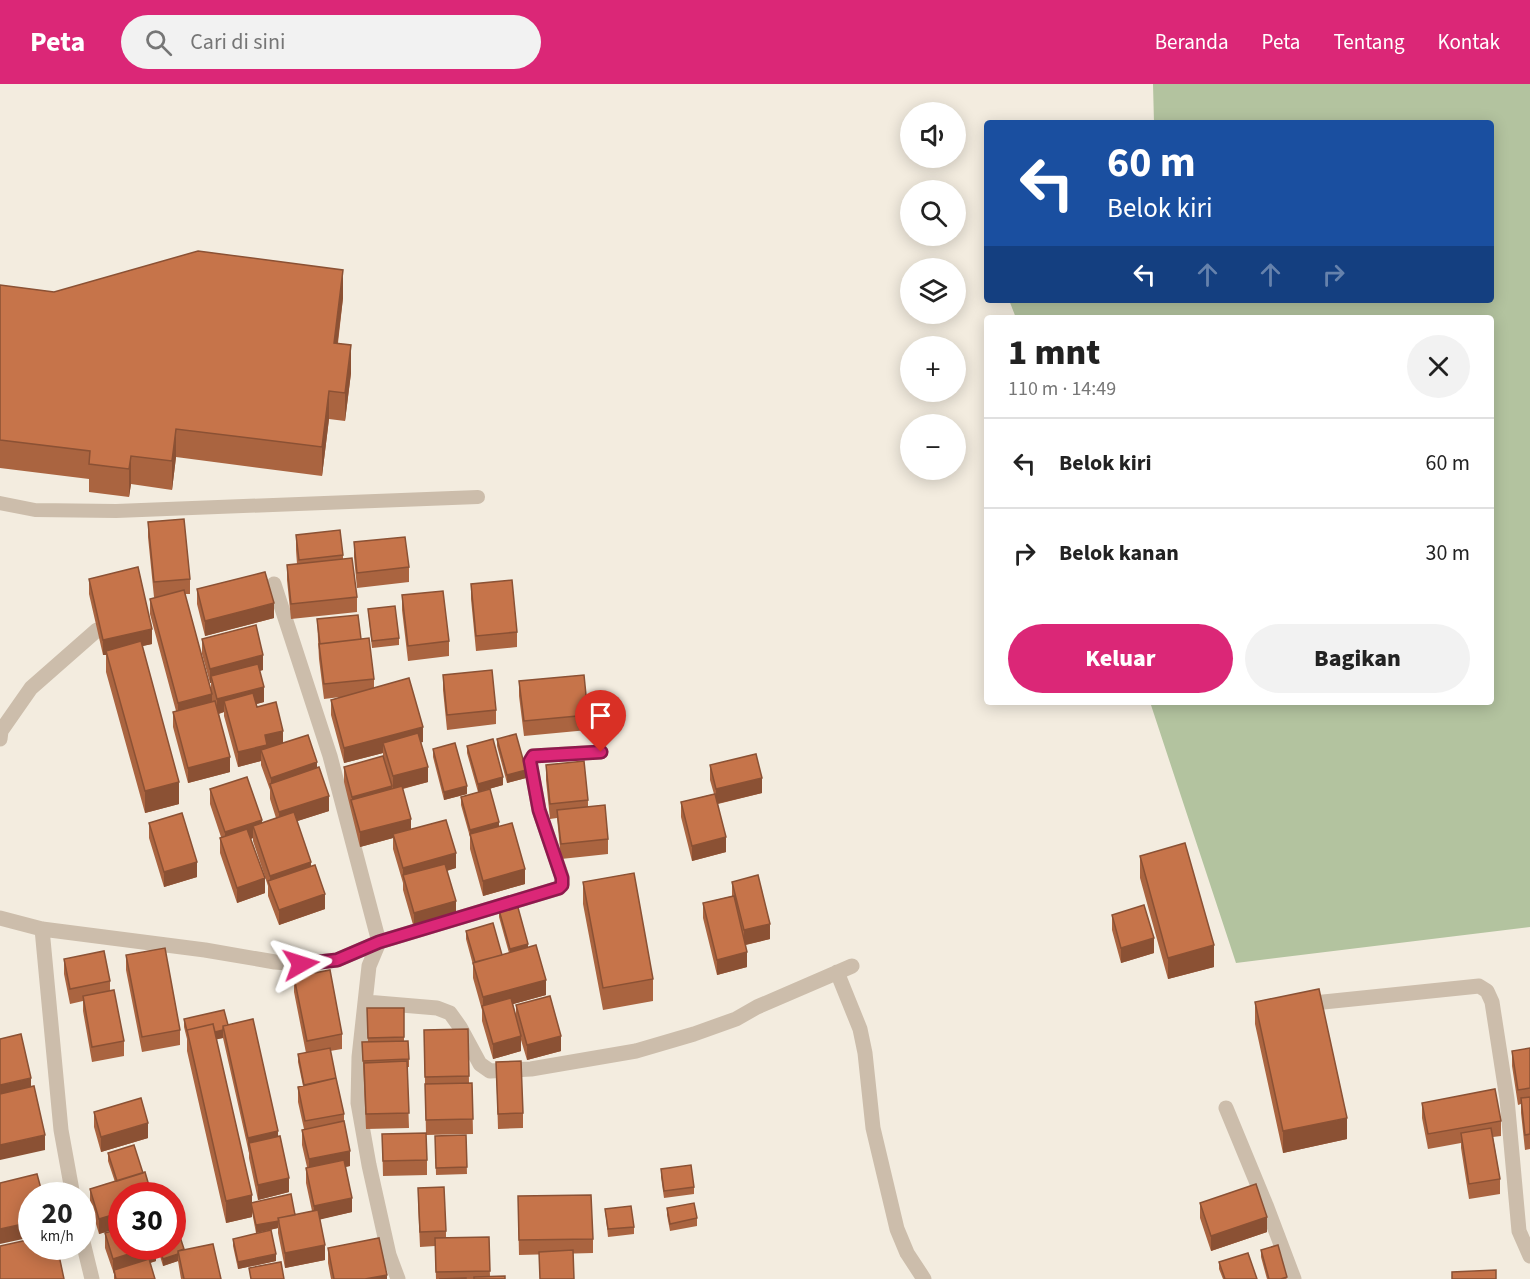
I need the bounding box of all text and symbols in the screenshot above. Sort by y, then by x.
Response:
search box [121,15,541,69]
text: Peta [30,22,85,62]
icon: search [142,26,175,59]
text: Cari di sini [190,26,285,58]
text: Beranda [1155,27,1229,57]
text: Peta [1262,27,1300,57]
text: Tentang [1333,27,1404,57]
text: Kontak [1437,27,1500,57]
map controls [900,102,966,480]
button: sound [900,102,966,168]
text: 60 m [1107,133,1196,193]
icon: left [1008,144,1086,222]
button: search [900,180,966,246]
text: Belok kiri [1107,189,1213,228]
button: layers [900,258,966,324]
icon: left [1128,258,1161,291]
icon: ahead [1191,258,1224,291]
icon: ahead [1254,258,1287,291]
icon: right [1317,258,1350,291]
text: 1 mnt [1008,327,1100,378]
button: close [1407,335,1470,398]
button: + [900,336,966,402]
text: 110 m · 14:49 [1008,375,1116,403]
button: − [900,414,966,480]
icon: left [1008,447,1041,480]
text: Belok kiri [1059,447,1152,479]
text: 60 m [1425,447,1470,479]
icon: right [1008,537,1041,570]
text: Belok kanan [1059,537,1179,569]
text: 30 m [1425,537,1470,569]
button: Keluar [1008,624,1233,693]
button: Bagikan [1245,624,1470,693]
pin [575,690,626,752]
icon: arrive [584,699,617,732]
position arrow [269,932,333,996]
speed limit sign: 30 [108,1182,186,1260]
text: 20 [41,1192,73,1235]
text: km/h [40,1226,74,1247]

